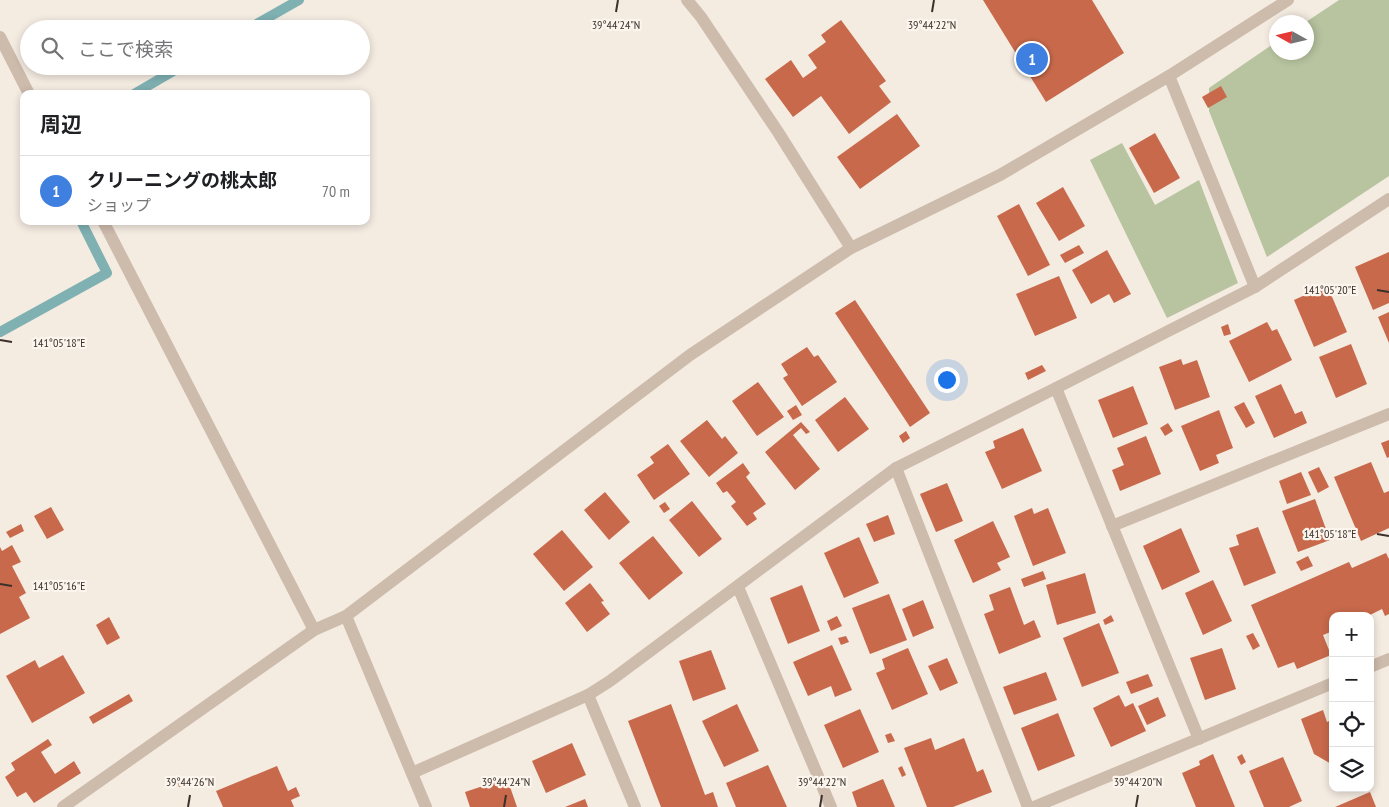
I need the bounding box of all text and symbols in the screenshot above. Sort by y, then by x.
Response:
north arrow [1269,15,1314,60]
text: 39°44'24"N [592,17,640,32]
text: 39°44'22"N [908,17,956,32]
search box [20,20,370,75]
icon: search [38,34,66,62]
text: ここで検索 [78,37,173,61]
pin: 1 [1016,40,1048,78]
text: 周辺 [40,111,82,138]
text: クリーニングの桃太郎 [87,168,277,192]
text: 1 [52,181,60,201]
text: 70 m [322,181,350,201]
text: ショップ [87,195,151,215]
text: 141°05'20"E [1304,282,1356,297]
text: 141°05'18"E [33,335,85,350]
your location [934,367,960,393]
text: 141°05'18"E [1304,526,1356,541]
text: 141°05'16"E [33,578,85,593]
map controls [1329,612,1374,792]
button: + [1329,612,1374,657]
button: − [1329,657,1374,702]
button: locate [1329,702,1374,747]
button: layers [1329,747,1374,792]
text: 39°44'26"N [166,774,214,789]
text: 39°44'24"N [482,774,530,789]
text: 39°44'22"N [798,774,846,789]
text: 39°44'20"N [1114,774,1162,789]

